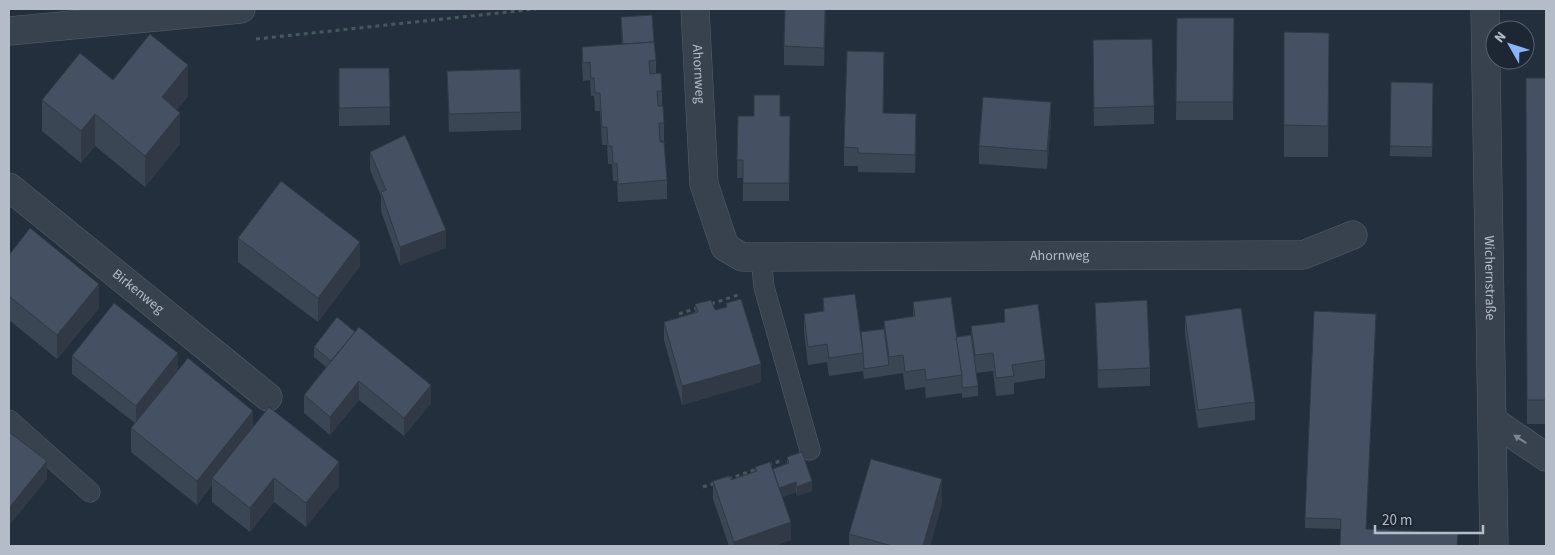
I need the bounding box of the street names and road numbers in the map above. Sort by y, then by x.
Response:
street label: Ahornweg [687,44,710,104]
street label: Wichernstraße [1479,235,1500,321]
street label: Ahornweg [1030,246,1089,266]
street label: Birkenweg [108,264,168,319]

